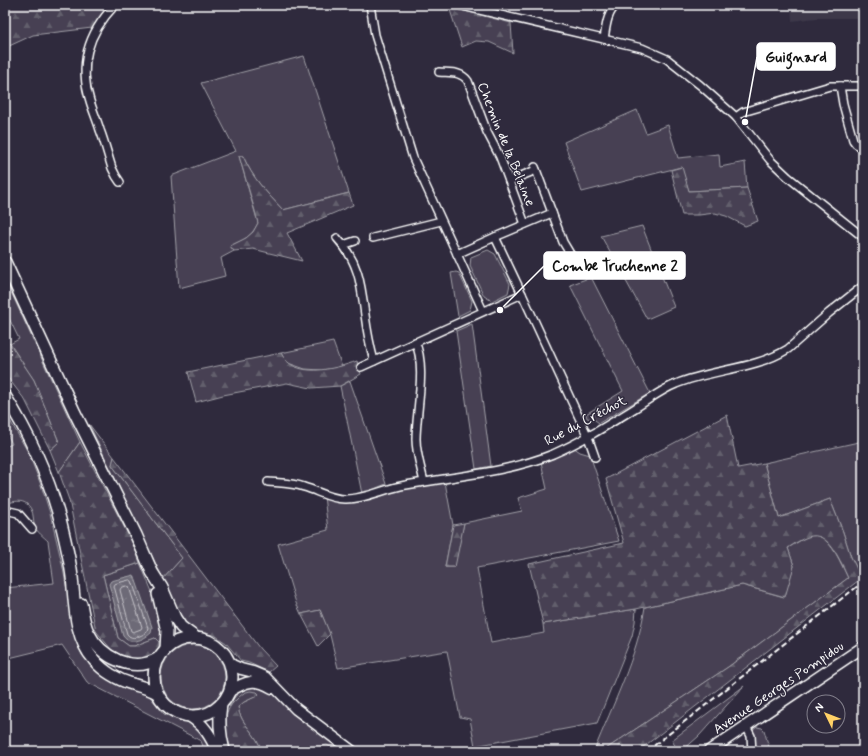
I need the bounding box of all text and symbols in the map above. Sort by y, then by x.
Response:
callout: Guignard [757,43,835,70]
text: Guignard [765,48,827,70]
street label: Chemin de la Belaine [473,80,539,209]
callout: Combe Truchenne 2 [544,252,685,279]
text: Combe Truchenne 2 [552,257,679,277]
street label: Rue du Créchot [541,391,630,450]
street label: Avenue Georges Pompidou [710,637,848,739]
north arrow [806,694,846,734]
text: N [812,700,827,715]

